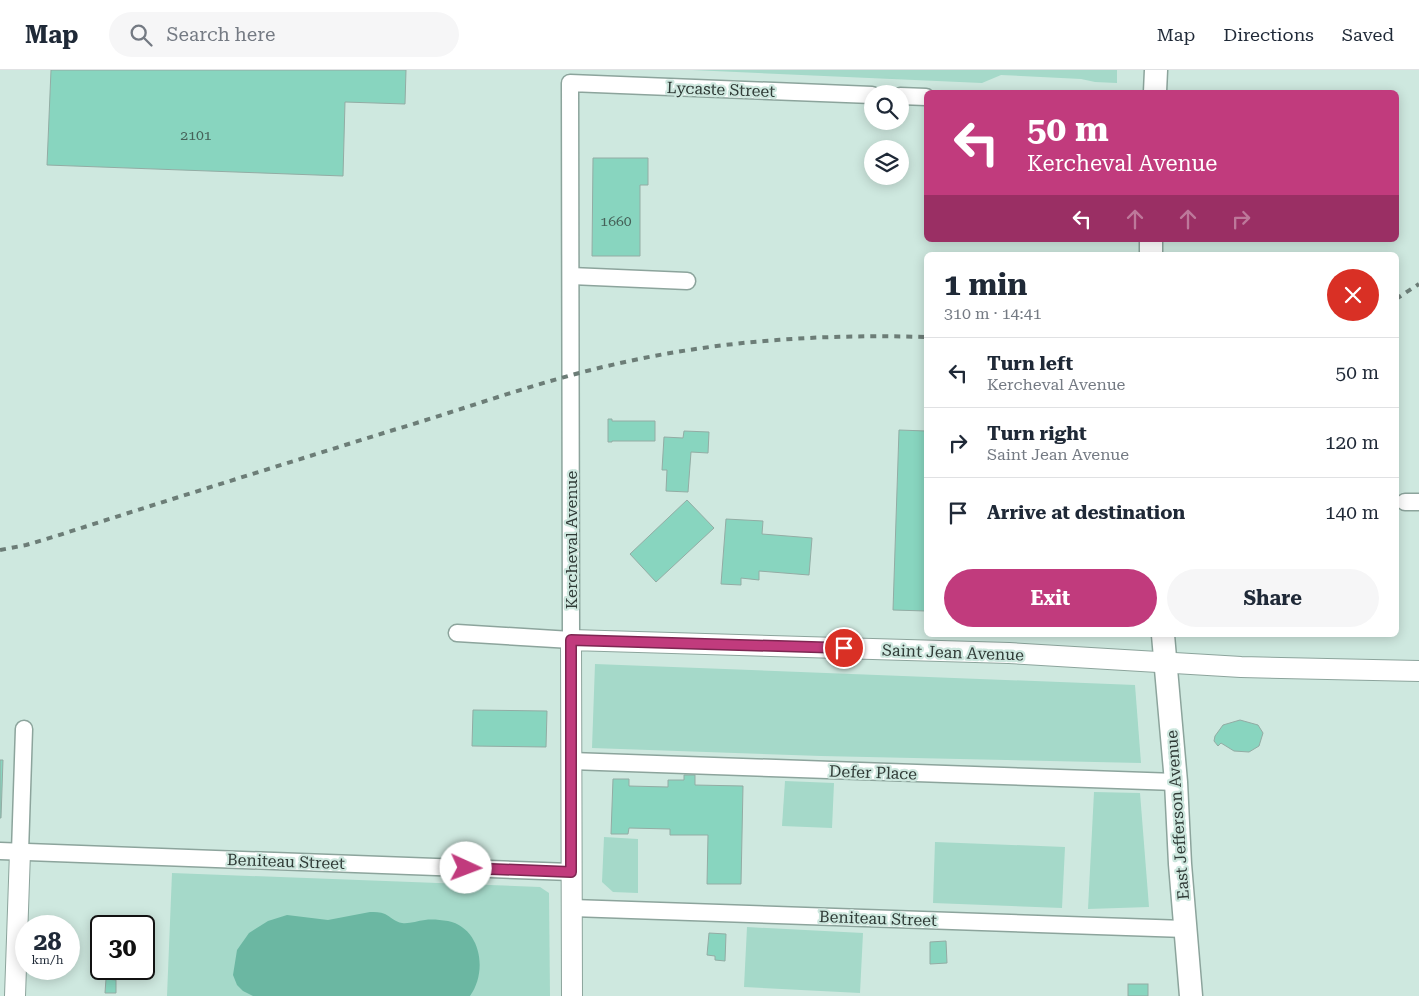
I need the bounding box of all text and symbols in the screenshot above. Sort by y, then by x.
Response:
search box [109,12,459,57]
text: Map [25,21,79,49]
icon: search [127,21,155,49]
text: Search here [167,23,275,46]
text: Map [1157,24,1195,45]
text: Directions [1223,24,1314,45]
text: Saved [1342,24,1394,45]
street label: Lycaste Street [666,78,776,101]
map controls [864,85,909,185]
button: search [864,85,909,130]
text: 50 m [1027,109,1109,150]
icon: left [944,110,1009,175]
house number: 2101 [180,127,212,143]
button: layers [864,140,909,185]
text: Kercheval Avenue [1027,151,1217,176]
icon: left [1068,205,1096,233]
icon: ahead [1121,205,1149,233]
icon: ahead [1174,205,1202,233]
icon: right [1227,205,1255,233]
house number: 1660 [600,213,632,229]
text: 1 min [944,267,1027,302]
button: close [1327,269,1379,321]
text: 310 m · 14:41 [944,304,1042,323]
text: Turn left [987,352,1073,375]
icon: left [944,359,972,387]
text: 50 m [1336,361,1379,384]
text: Kercheval Avenue [987,375,1125,394]
text: Turn right [987,422,1087,445]
icon: right [944,429,972,457]
text: 120 m [1325,431,1379,454]
text: Saint Jean Avenue [987,445,1129,464]
street label: Kercheval Avenue [562,471,581,609]
icon: arrive [944,499,972,527]
text: Arrive at destination [987,501,1185,524]
text: 140 m [1325,501,1379,524]
button: Exit [944,569,1157,627]
button: Share [1167,569,1379,627]
pin [823,627,865,669]
icon: arrive [830,634,858,662]
street label: Saint Jean Avenue [882,641,1025,664]
street label: East Jefferson Avenue [1162,729,1193,900]
street label: Defer Place [829,761,918,784]
position arrow [439,841,491,893]
street label: Beniteau Street [227,850,345,873]
street label: Beniteau Street [819,907,937,930]
speed limit sign: 30 [90,915,155,980]
text: 28 [33,927,62,956]
text: km/h [31,953,64,967]

